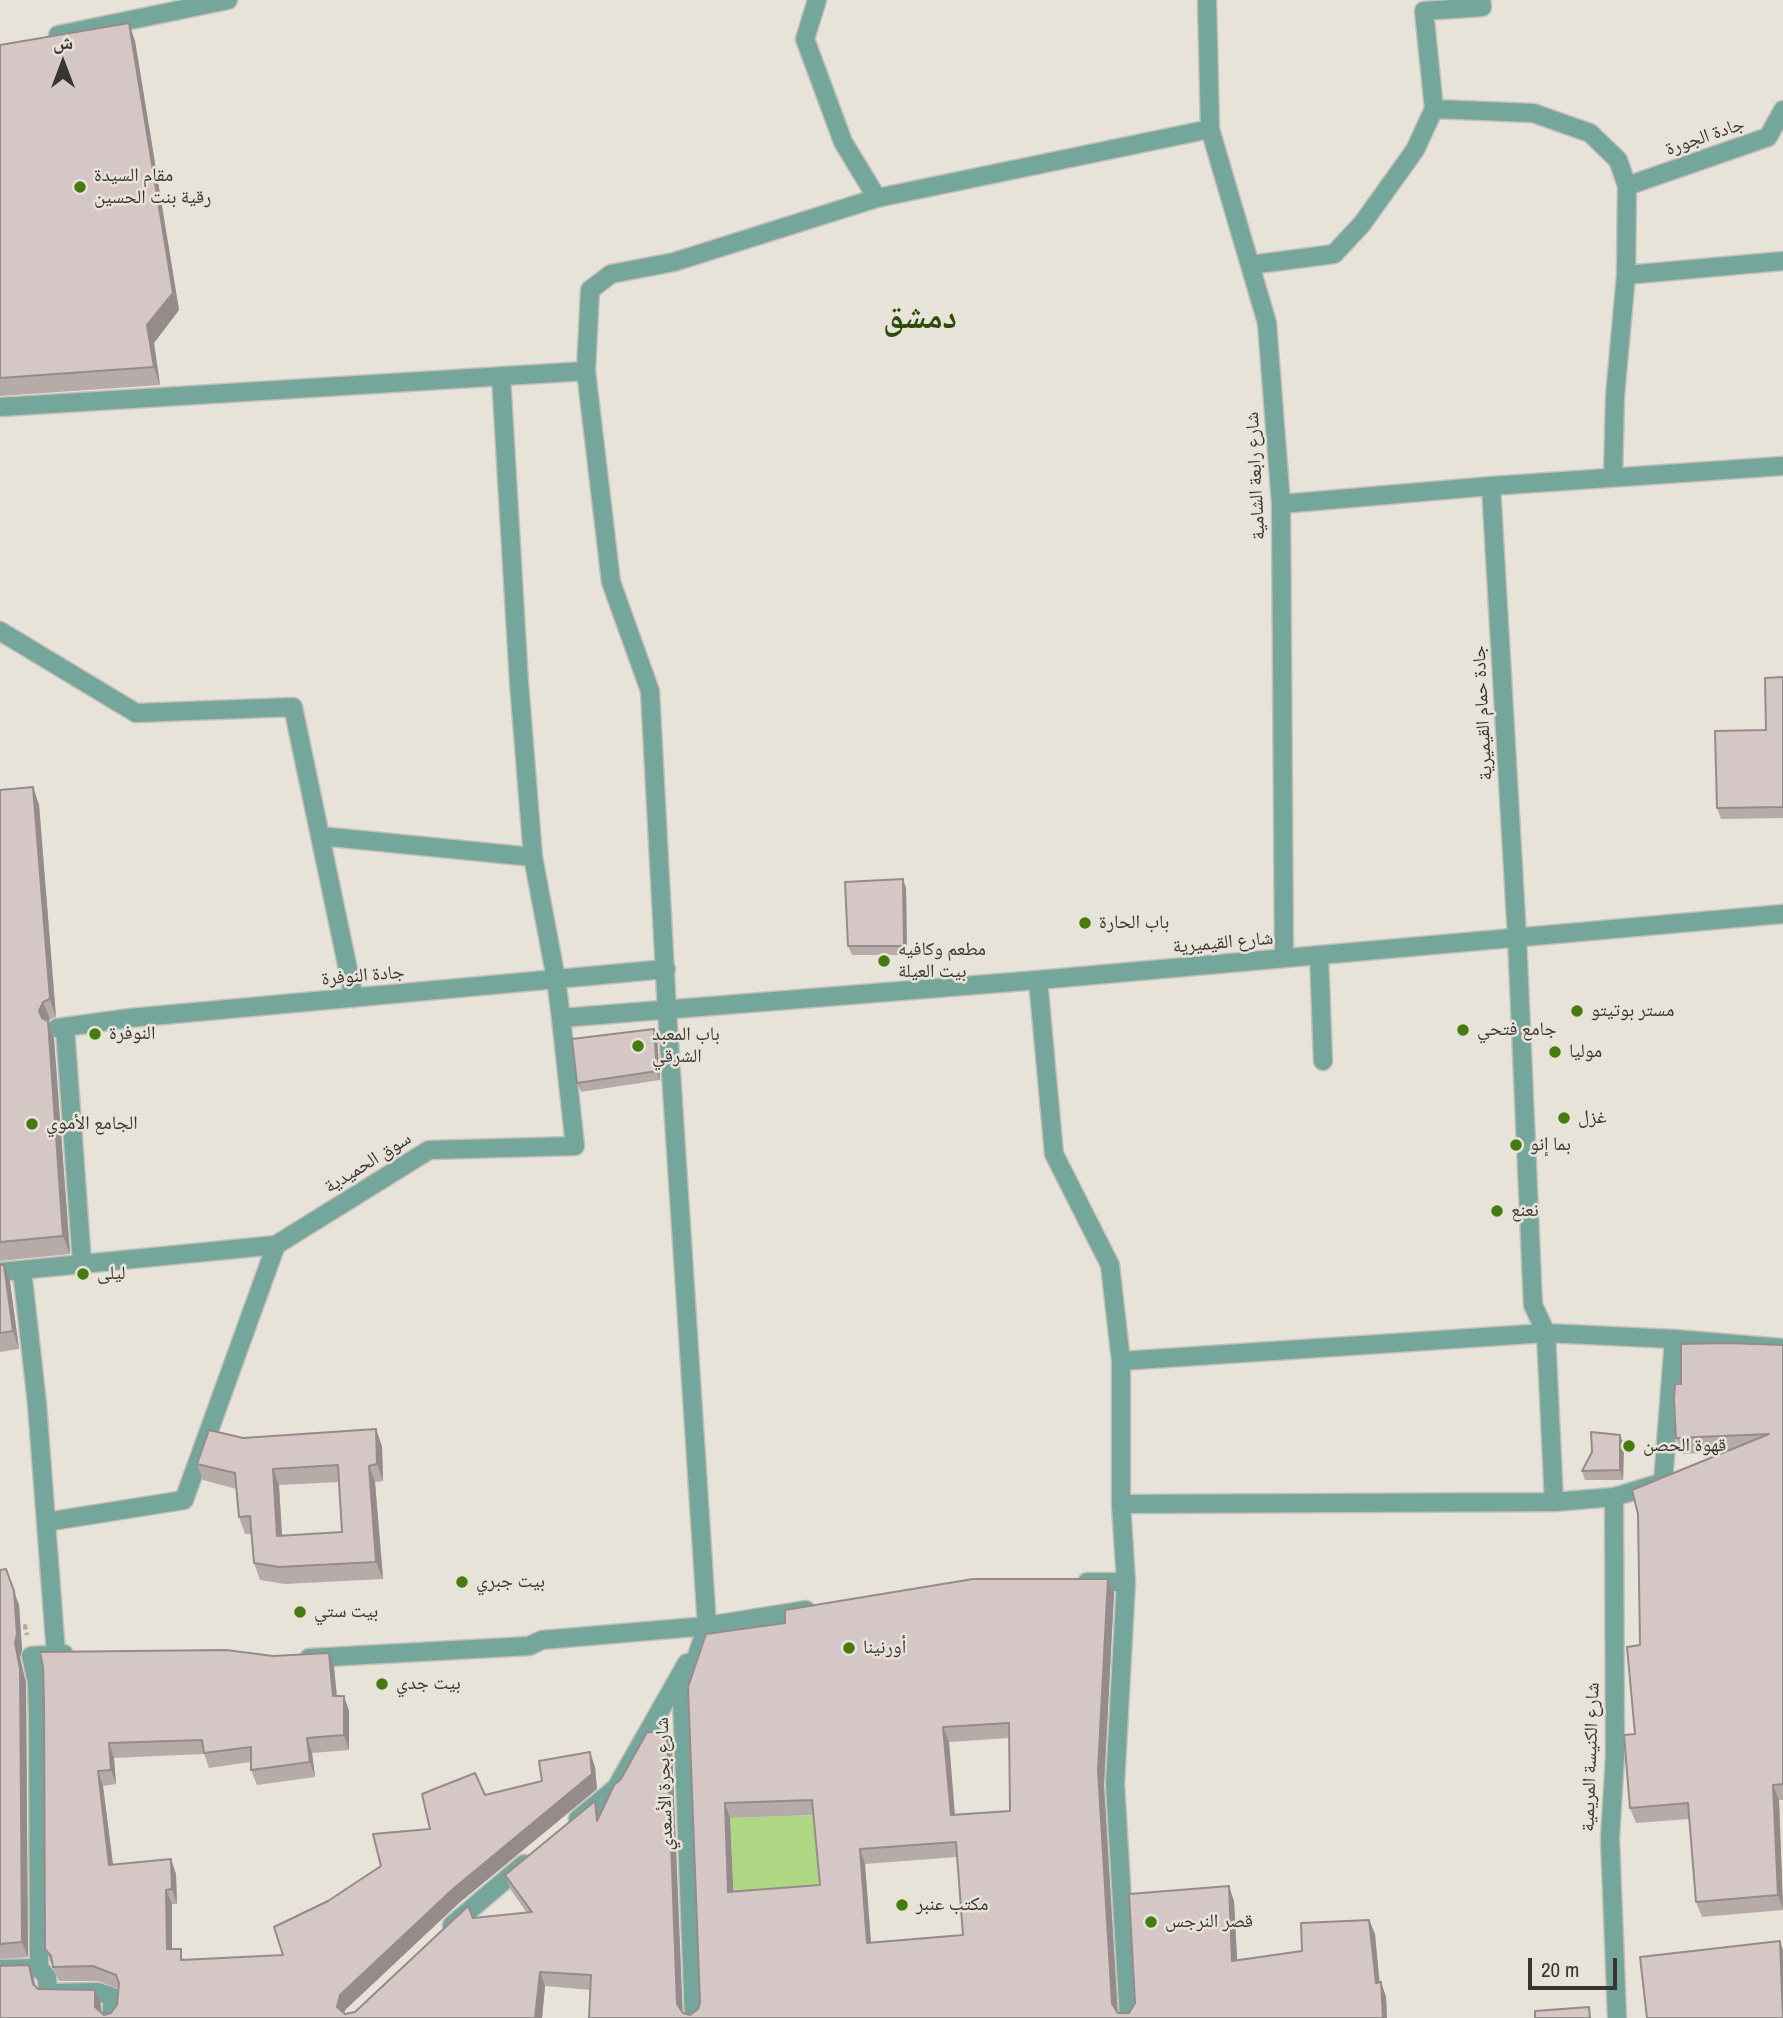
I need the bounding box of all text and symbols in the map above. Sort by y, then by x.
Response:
north arrow [28,28,98,98]
text: ش [53,29,73,55]
street label: جادة الجورة [1663,113,1747,161]
place label: مقام السيدة رقية بنت الحسين [94,165,211,209]
marker: مقام السيدة رقية بنت الحسين [72,179,88,195]
district label: دمشق [883,299,957,339]
street label: شارع رابعة الشامية [1241,411,1271,541]
street label: جادة حمام القيميرية [1468,645,1498,781]
place label: باب الحارة [1099,912,1169,934]
marker: باب الحارة [1077,915,1093,931]
street label: شارع القيميرية [1172,927,1274,959]
place label: مطعم وكافيه بيت العيلة [898,939,986,983]
marker: مطعم وكافيه بيت العيلة [876,953,892,969]
street label: جادة النوفرة [321,961,405,991]
place label: مستر بوتيتو [1591,1000,1674,1022]
marker: مستر بوتيتو [1569,1003,1585,1019]
place label: جامع فتحي [1477,1019,1556,1041]
marker: جامع فتحي [1455,1022,1471,1038]
place label: النوفرة [109,1023,155,1045]
place label: باب المعبد الشرقي [652,1024,720,1068]
marker: النوفرة [87,1026,103,1042]
marker: باب المعبد الشرقي [630,1038,646,1054]
place label: موليا [1569,1041,1602,1063]
marker: موليا [1547,1044,1563,1060]
place label: غزل [1578,1107,1607,1129]
marker: غزل [1556,1110,1572,1126]
place label: الجامع الأموي [46,1113,138,1135]
marker: الجامع الأموي [24,1116,40,1132]
street label: سوق الحميدية [320,1127,416,1199]
place label: بما إنو [1530,1134,1571,1156]
marker: بما إنو [1508,1137,1524,1153]
place label: نعنع [1511,1200,1539,1222]
marker: نعنع [1489,1203,1505,1219]
place label: ليلى [97,1263,126,1285]
marker: ليلى [75,1266,91,1282]
place label: قهوة الحصن [1643,1435,1726,1457]
marker: قهوة الحصن [1621,1438,1637,1454]
place label: بيت جبري [476,1571,545,1593]
marker: بيت جبري [454,1574,470,1590]
place label: بيت ستي [314,1601,378,1623]
marker: بيت ستي [292,1604,308,1620]
place label: أورنينا [863,1637,906,1659]
marker: أورنينا [841,1640,857,1656]
place label: بيت جدي [396,1673,461,1695]
marker: بيت جدي [374,1676,390,1692]
street label: شارع الكنيسة المريمية [1577,1682,1605,1832]
street label: شارع بحرة الأسعدي [651,1717,679,1851]
place label: مكتب عنبر [916,1894,988,1916]
marker: مكتب عنبر [894,1897,910,1913]
place label: قصر النرجس [1165,1911,1253,1933]
marker: قصر النرجس [1143,1914,1159,1930]
scale bar [1531,1944,1620,1988]
text: 20 m [1541,1955,1579,1984]

